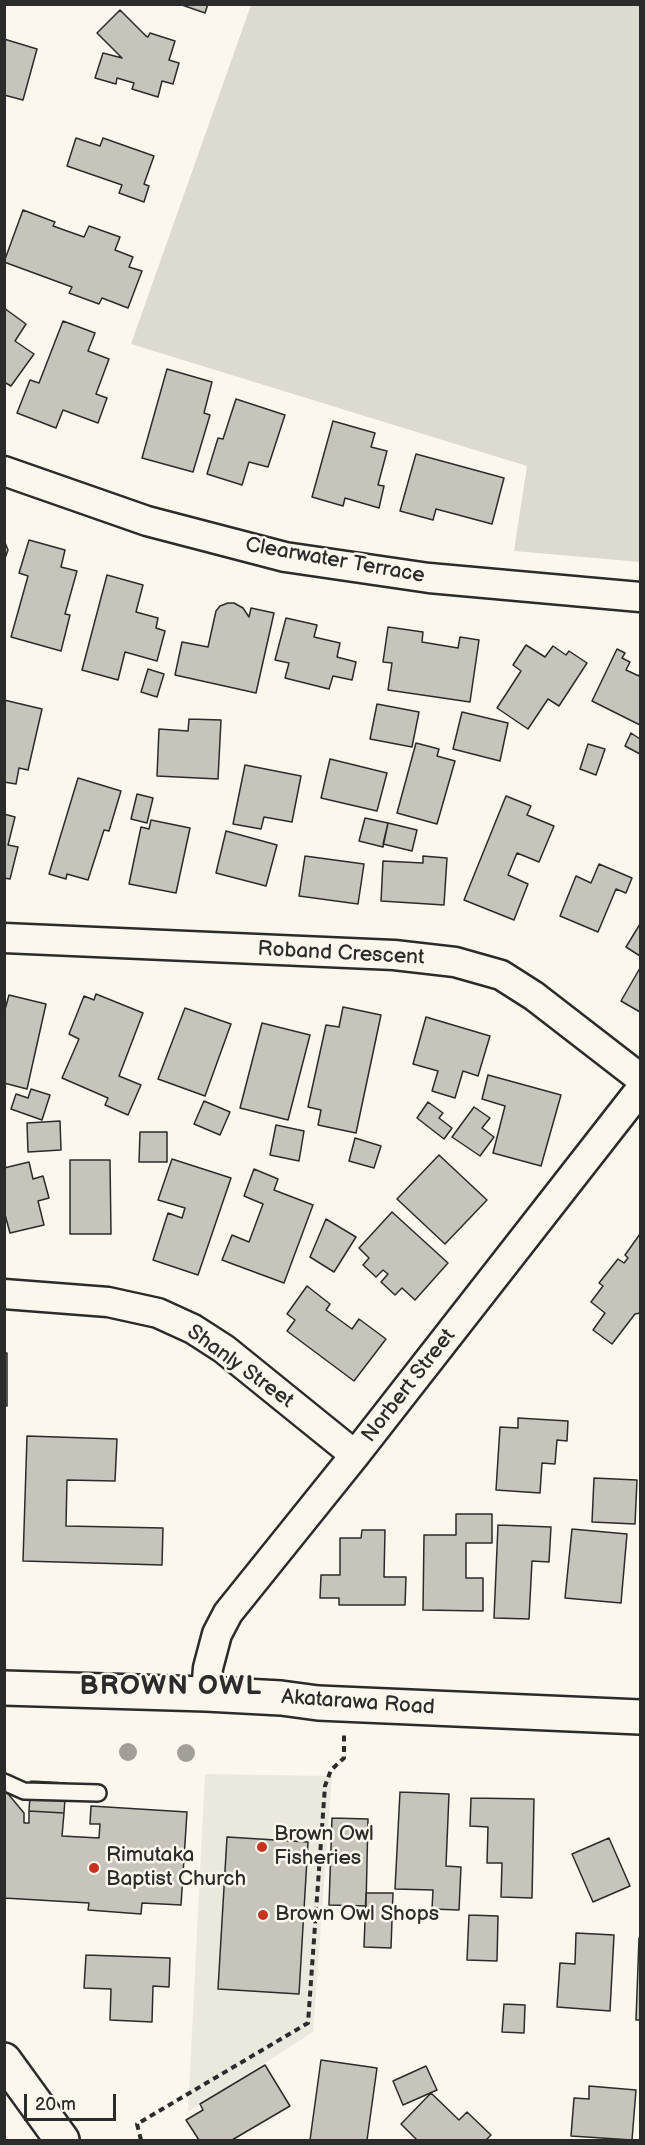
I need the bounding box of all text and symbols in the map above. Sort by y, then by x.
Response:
street label: Clearwater Terrace [243,533,427,589]
street label: Roband Crescent [257,937,425,971]
street label: Shanly Street [182,1320,298,1414]
street label: Norbert Street [357,1324,461,1448]
district label: BROWN OWL [79,1671,263,1703]
street label: Akatarawa Road [280,1685,436,1721]
place label: Brown Owl Fisheries [274,1822,374,1872]
marker: Brown Owl Fisheries [255,1840,269,1854]
place label: Rimutaka Baptist Church [106,1843,246,1893]
marker: Rimutaka Baptist Church [87,1861,101,1875]
place label: Brown Owl Shops [275,1902,439,1928]
marker: Brown Owl Shops [256,1908,270,1922]
scale bar [27,2082,118,2120]
text: 20 m [35,2094,76,2115]

